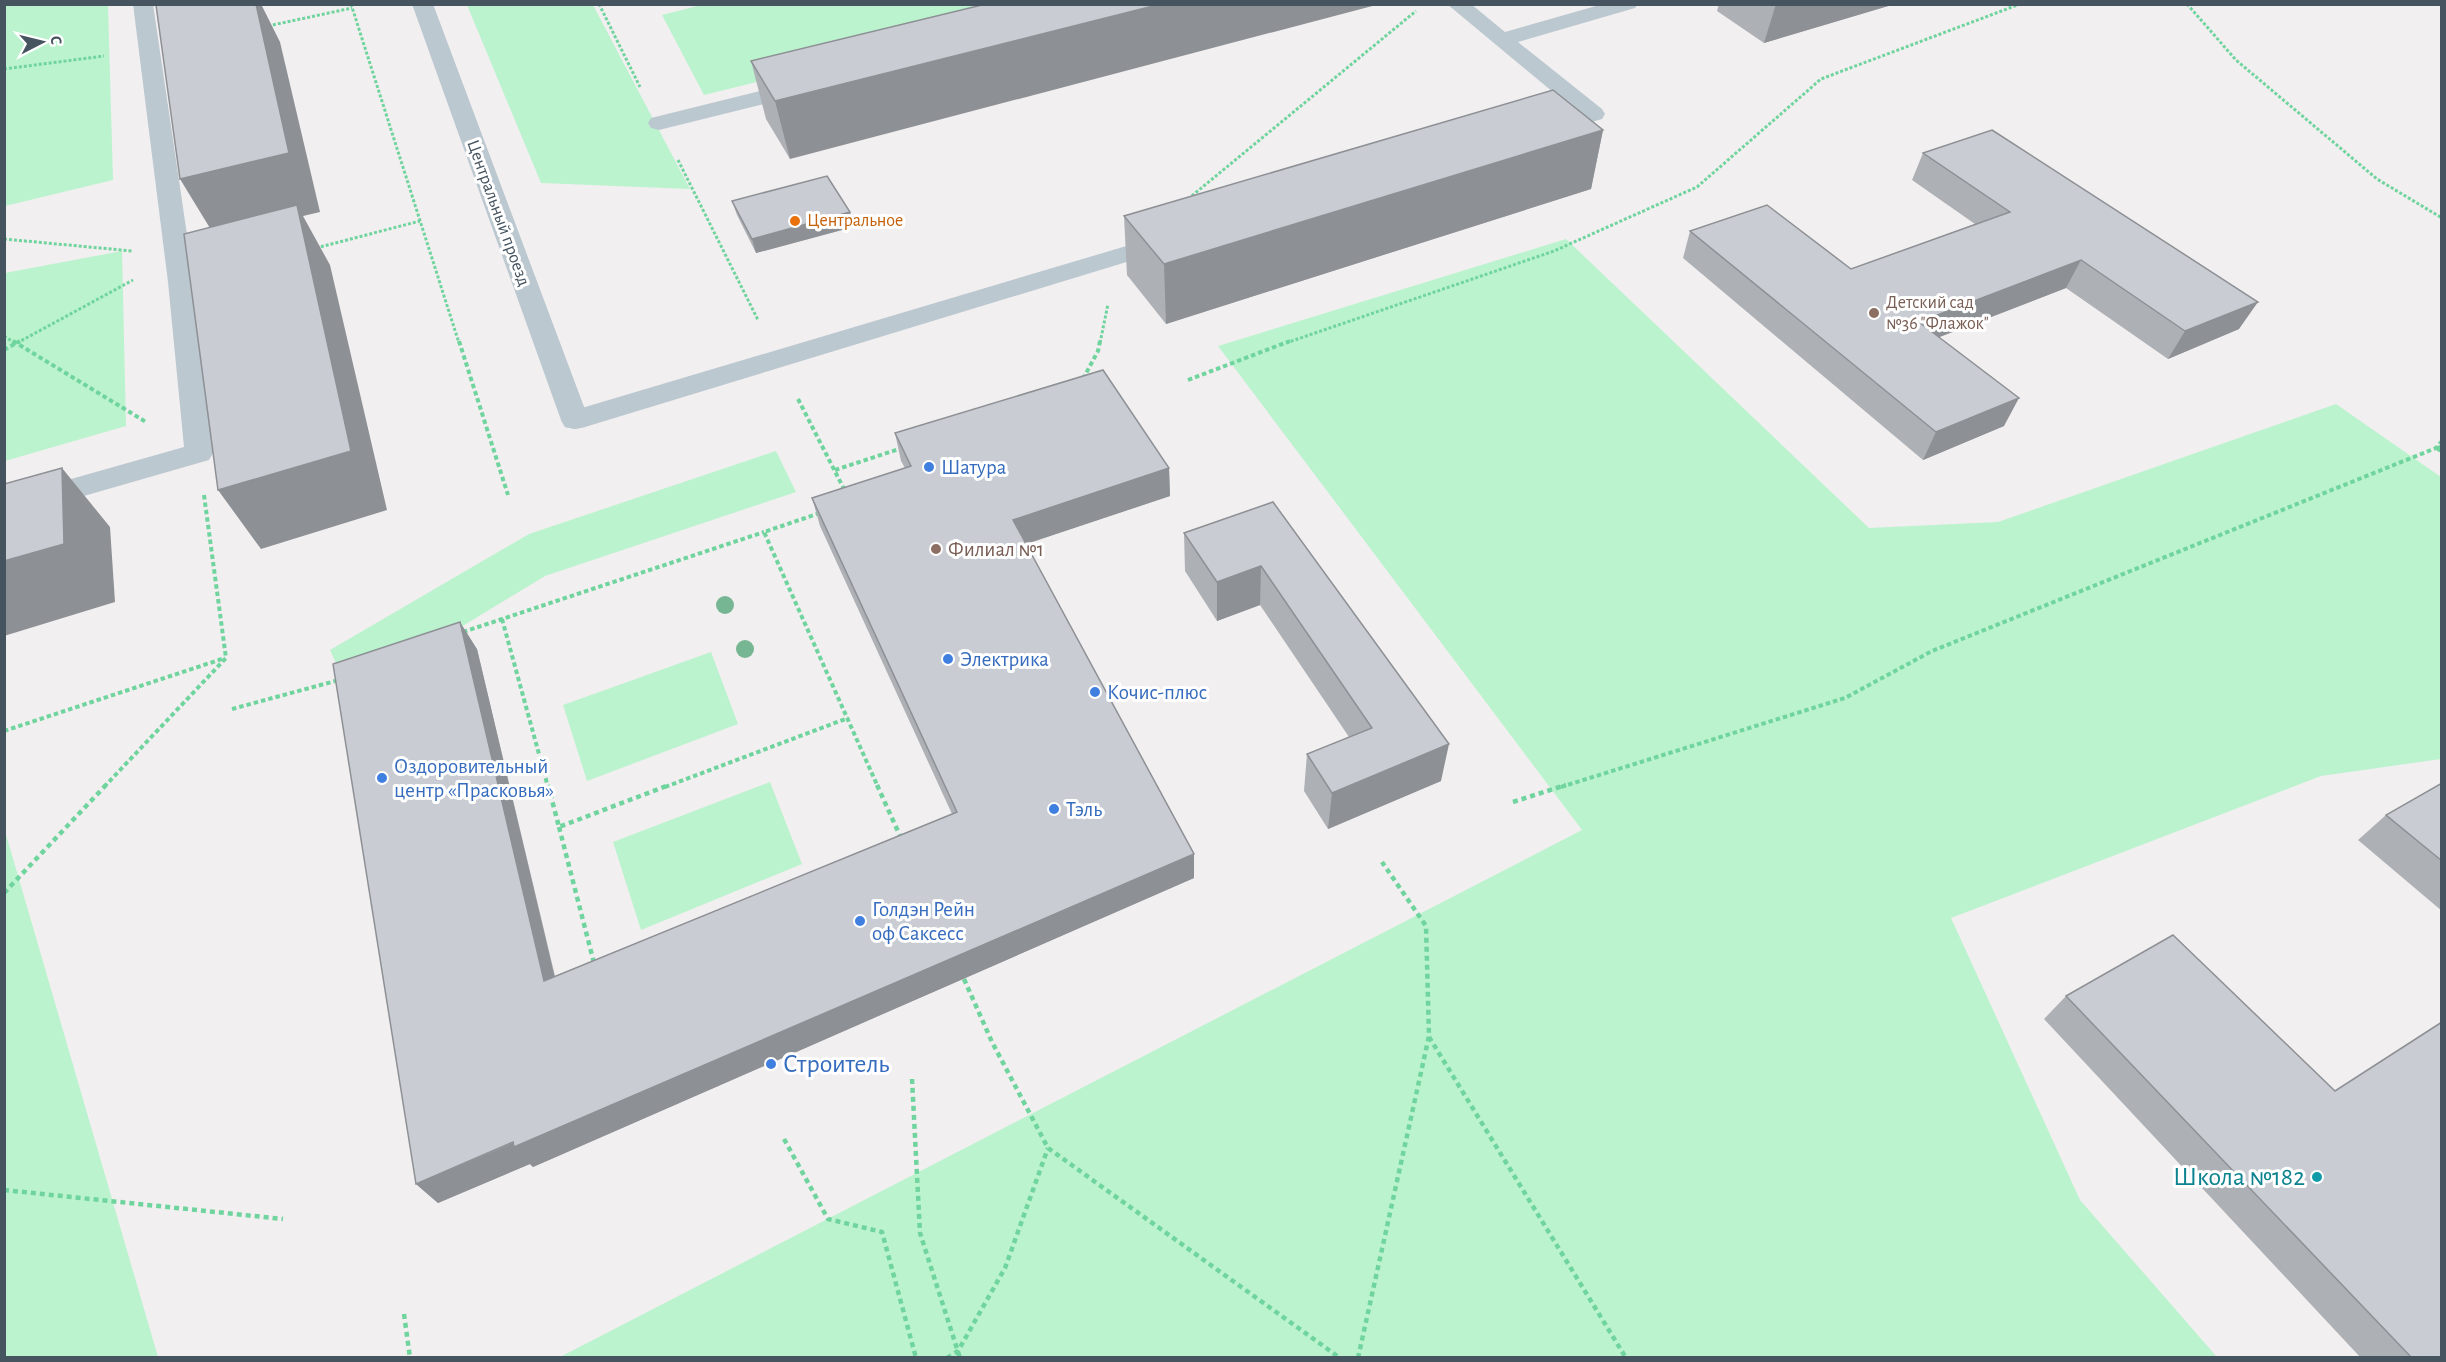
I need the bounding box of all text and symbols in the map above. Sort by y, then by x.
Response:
north arrow [12,12,72,72]
text: С [47,35,64,46]
street label: Центральный проезд [463,137,533,289]
place label: Центральное [807,212,903,230]
marker: Центральное [788,214,802,228]
place label: Детский сад №36 "Флажок" [1886,294,1989,333]
marker: Детский сад №36 "Флажок" [1867,306,1881,320]
place label: Шатура [941,457,1007,478]
marker: Шатура [922,460,936,474]
place label: Филиал №1 [948,539,1044,560]
marker: Филиал №1 [929,542,943,556]
place label: Электрика [960,649,1049,670]
marker: Электрика [941,652,955,666]
place label: Кочис-плюс [1107,682,1207,703]
marker: Кочис-плюс [1088,685,1102,699]
place label: Оздоровительный центр «Прасковья» [394,756,554,801]
marker: Оздоровительный центр «Прасковья» [375,771,389,785]
place label: Тэль [1066,799,1102,820]
marker: Тэль [1047,802,1061,816]
place label: Голдэн Рейн оф Саксесс [872,899,975,944]
marker: Голдэн Рейн оф Саксесс [853,914,867,928]
place label: Строитель [783,1051,889,1077]
marker: Строитель [764,1057,778,1071]
place label: Школа №182 [2173,1164,2305,1190]
marker: Школа №182 [2310,1170,2324,1184]

